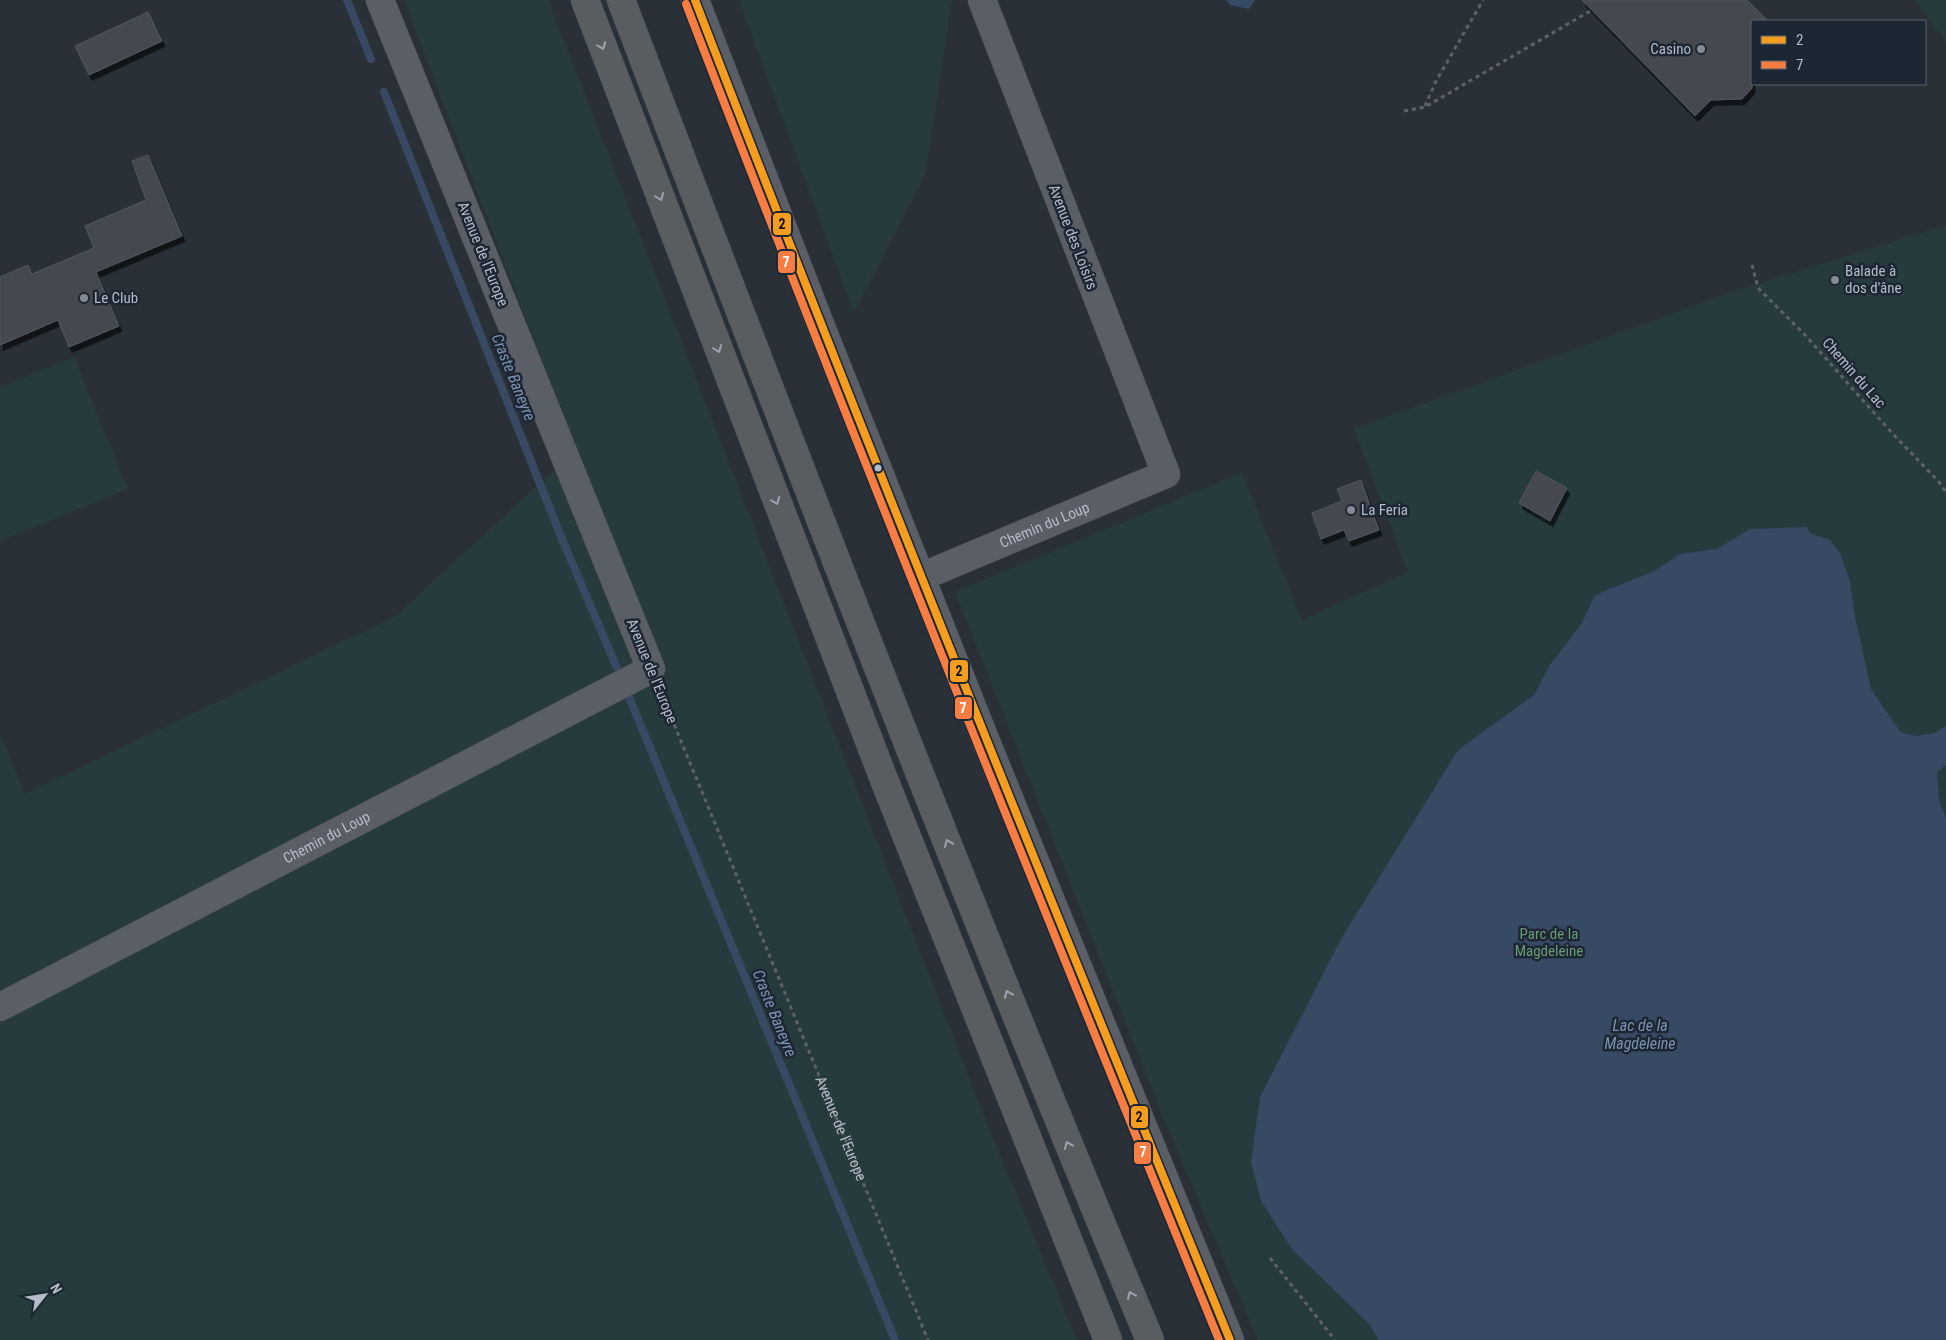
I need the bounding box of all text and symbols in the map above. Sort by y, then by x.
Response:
legend [1751,20,1926,85]
text: 2 [1796,31,1803,49]
place label: Casino [1650,40,1691,58]
one-way arrow [596,41,606,49]
marker: Casino [1695,43,1707,55]
text: 7 [1796,56,1803,74]
street label: Avenue des Loisirs [1045,182,1101,292]
one-way arrow [654,193,664,201]
street label: Avenue de l'Europe [454,199,512,309]
line badge: 2 [772,212,792,236]
text: 2 [778,216,786,232]
line badge: 7 [777,250,796,274]
text: 7 [782,254,790,270]
place label: Balade à dos d'âne [1845,262,1901,297]
marker: Balade à dos d'âne [1829,274,1841,286]
place label: Le Club [94,289,138,307]
marker: Le Club [78,292,90,304]
water label: Craste Baneyre [487,331,540,423]
street label: Chemin du Lac [1818,334,1890,412]
one-way arrow [712,345,722,353]
unlabelled marker [873,463,883,473]
one-way arrow [770,496,780,505]
street label: Chemin du Loup [997,498,1092,552]
place label: La Feria [1361,501,1408,519]
marker: La Feria [1345,504,1357,516]
street label: Avenue de l'Europe [623,616,681,726]
line badge: 2 [949,659,969,683]
text: 2 [955,663,963,679]
line badge: 7 [954,696,973,720]
text: 7 [959,700,967,716]
street label: Chemin du Loup [280,807,373,867]
one-way arrow [944,839,954,848]
park label: Parc de la Magdeleine [1515,925,1583,960]
water label: Craste Baneyre [748,967,801,1059]
one-way arrow [1004,990,1014,999]
water label: Lac de la Magdeleine [1605,1016,1675,1053]
street label: Avenue de l'Europe [811,1074,870,1184]
line badge: 2 [1130,1105,1149,1129]
text: 2 [1135,1109,1143,1125]
one-way arrow [1064,1141,1075,1150]
line badge: 7 [1133,1141,1152,1165]
text: 7 [1139,1144,1147,1160]
north arrow [20,1270,70,1320]
text: N [47,1281,65,1296]
one-way arrow [1126,1291,1137,1300]

